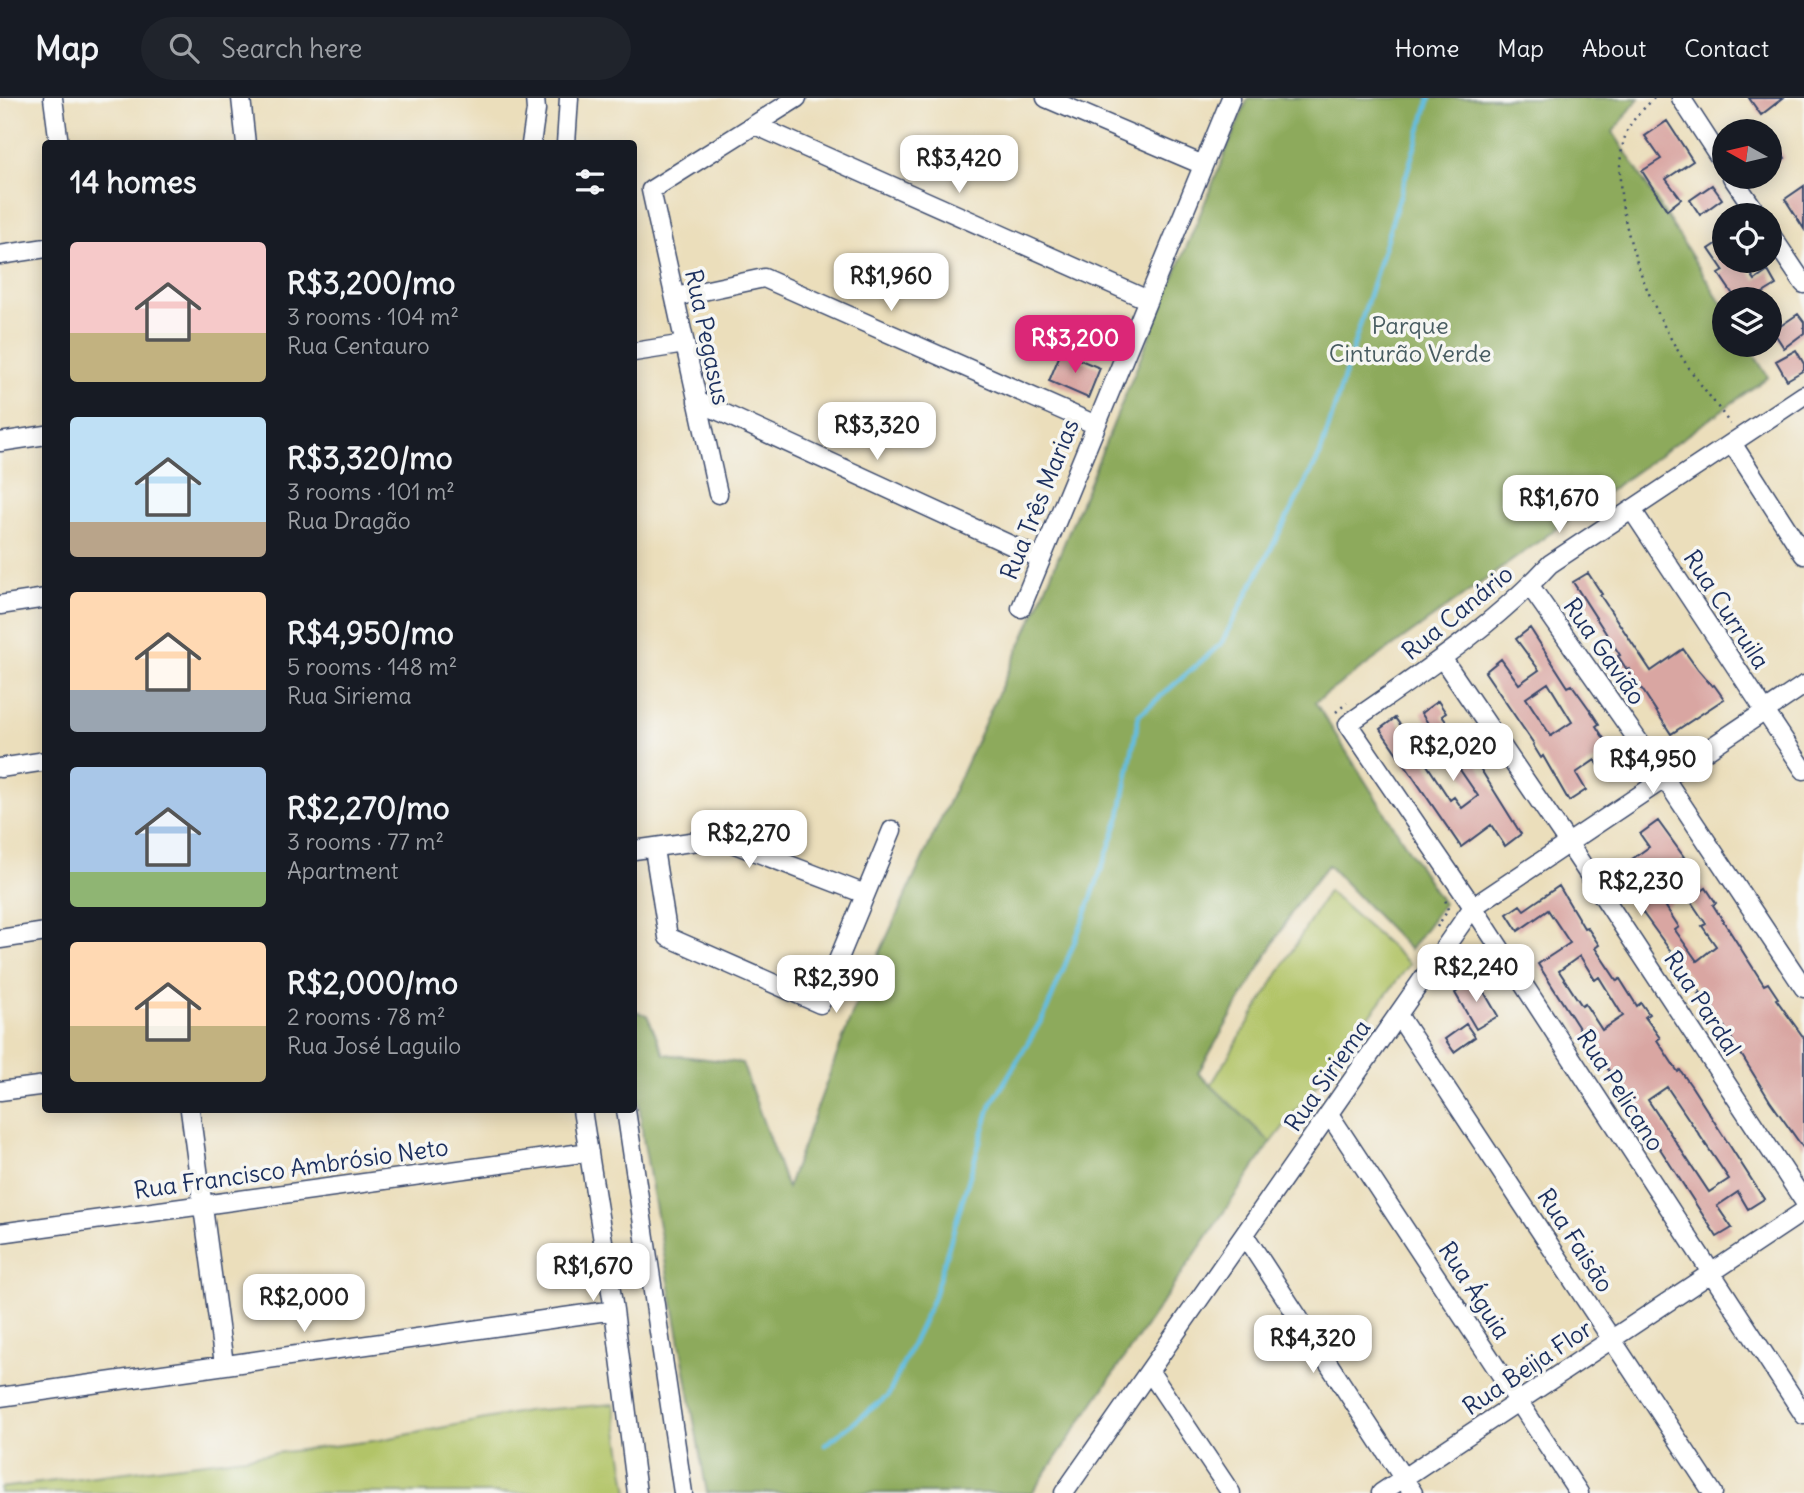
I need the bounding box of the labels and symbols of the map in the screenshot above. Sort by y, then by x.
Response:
north arrow [1712,119,1782,189]
pin: R$3,420 [894,136,1024,195]
pin: R$1,960 [826,254,956,313]
street label: Rua Pegasus [679,266,737,408]
park label: Parque Cinturão Verde [1329,310,1491,368]
pin: R$3,200 [1010,316,1140,375]
pin: R$3,320 [812,402,942,462]
street label: Rua Três Marias [993,414,1085,584]
pin: R$1,670 [1494,476,1624,535]
street label: Rua Curruila [1677,544,1777,674]
street label: Rua Canário [1395,558,1519,666]
street label: Rua Gavião [1557,592,1653,710]
pin: R$2,020 [1388,724,1518,783]
pin: R$4,950 [1588,736,1718,796]
pin: R$2,270 [684,810,814,870]
pin: R$2,230 [1576,858,1706,918]
pin: R$2,240 [1411,944,1541,1004]
street label: Rua Pardal [1658,945,1748,1061]
pin: R$2,390 [771,956,901,1015]
street label: Rua Siriema [1277,1013,1377,1137]
street label: Rua Pelicano [1571,1024,1671,1156]
street label: Rua Francisco Ambrósio Neto [132,1131,450,1205]
street label: Rua Faisão [1531,1182,1621,1298]
street label: Rua Águia [1432,1236,1518,1344]
pin: R$1,670 [528,1244,658,1303]
pin: R$2,000 [239,1274,369,1334]
street label: Rua Beija Flor [1457,1313,1598,1421]
pin: R$4,320 [1248,1316,1378,1375]

